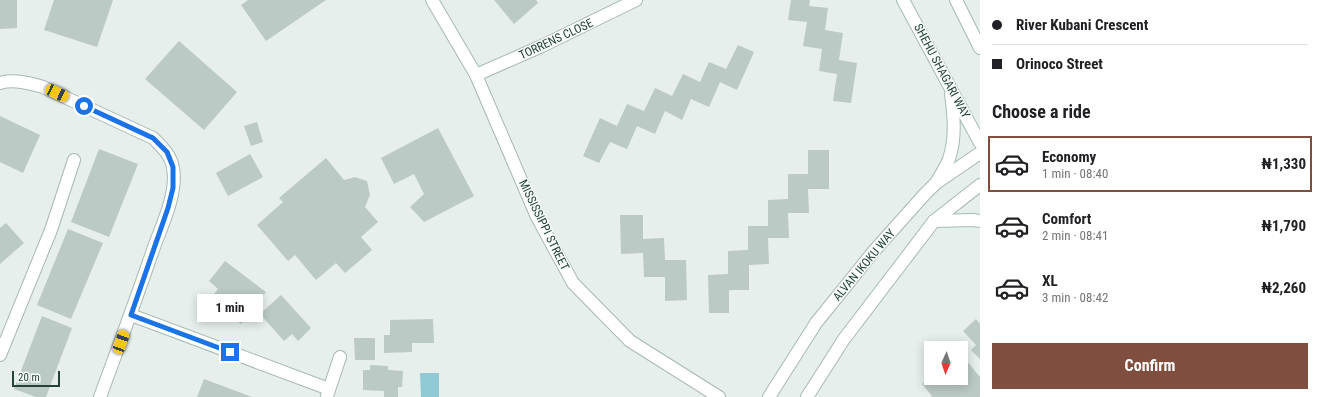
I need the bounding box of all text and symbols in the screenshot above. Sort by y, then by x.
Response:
street label: TORRENS CLOSE [517,16,595,62]
text: River Kubani Crescent [1016,16,1148,34]
street label: SHEHU SHAGARI WAY [911,21,973,121]
text: Orinoco Street [1016,55,1103,73]
car [44,82,70,104]
route start [75,97,93,115]
text: Choose a ride [992,101,1091,122]
icon: car [994,146,1030,182]
text: Economy [1042,148,1096,166]
text: ₦1,330 [1261,155,1306,173]
text: 1 min · 08:40 [1042,166,1108,181]
street label: MISSISSIPPI STREET [516,177,572,273]
icon: car [994,208,1030,244]
text: Comfort [1042,210,1091,228]
text: ₦1,790 [1261,217,1306,235]
street label: ALVAN IKOKU WAY [830,226,898,304]
text: 2 min · 08:41 [1042,228,1108,243]
icon: car [994,270,1030,306]
text: XL [1042,272,1058,290]
text: ₦2,260 [1261,279,1306,297]
text: 3 min · 08:42 [1042,290,1108,305]
callout: 1 min [197,294,263,322]
text: 1 min [216,300,244,315]
car [111,329,131,355]
north arrow [924,341,968,385]
map controls [924,341,968,385]
route end [221,343,239,361]
button: Confirm [992,343,1308,389]
scale bar [12,369,60,388]
text: 20 m [18,371,40,384]

